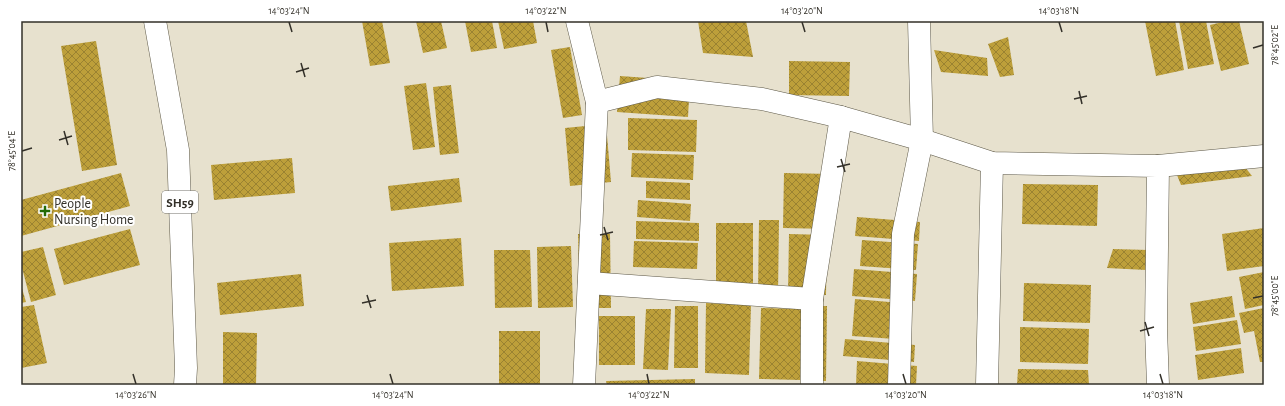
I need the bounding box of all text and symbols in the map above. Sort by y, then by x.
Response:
text: 14°03'24"N [268,6,310,16]
text: 14°03'22"N [526,6,566,16]
text: 14°03'20"N [781,6,823,16]
text: 14°03'18"N [1039,6,1079,16]
text: 78°45'02"E [1270,25,1280,65]
text: 78°45'04"E [7,131,17,171]
road number: SH59 [162,191,198,213]
place label: People Nursing Home [54,197,134,227]
marker: People Nursing Home [39,205,51,217]
text: 78°45'00"E [1270,275,1280,316]
text: 14°03'26"N [115,390,157,400]
text: 14°03'24"N [372,390,414,400]
text: 14°03'22"N [629,390,669,400]
text: 14°03'20"N [885,390,927,400]
text: 14°03'18"N [1143,390,1183,400]

